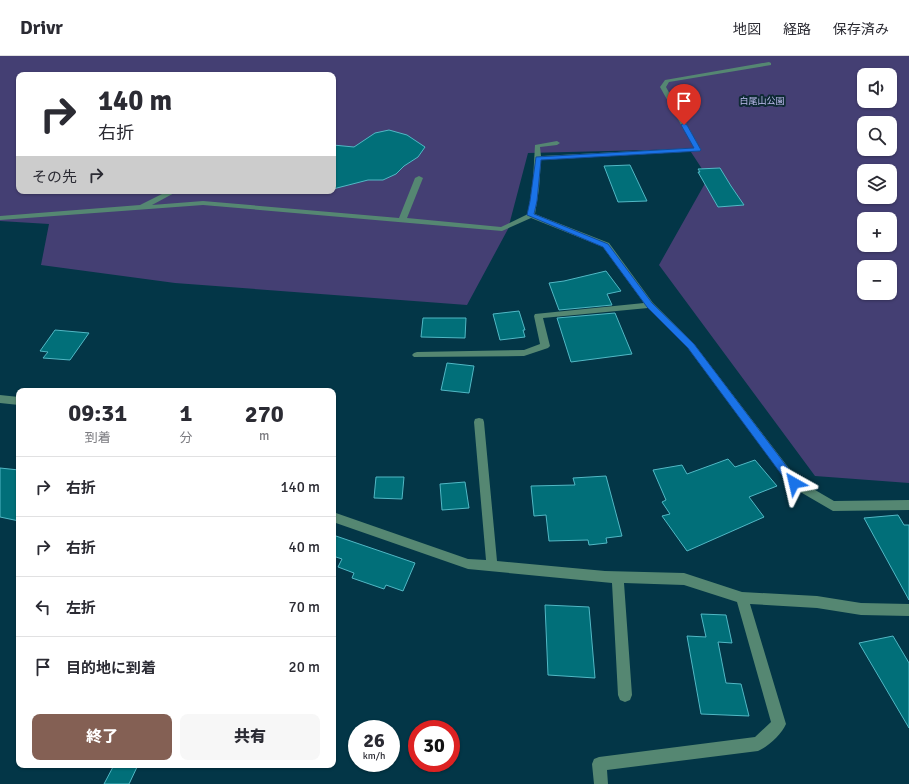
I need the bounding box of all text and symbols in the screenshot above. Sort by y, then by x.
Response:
text: Drivr [20,16,63,40]
text: 地図 [733,21,761,38]
text: 経路 [783,21,811,38]
text: 保存済み [833,21,889,38]
map controls [857,68,897,300]
button: sound [857,68,897,108]
text: 140 m [98,84,172,118]
pin [667,84,701,125]
icon: right [32,88,84,140]
icon: arrive [673,90,695,112]
park label: 白尾山公園 [739,96,785,107]
button: search [857,116,897,156]
text: 右折 [98,122,134,144]
icon: right [85,164,107,186]
button: layers [857,164,897,204]
text: その先 [32,168,77,186]
button: + [857,212,897,252]
button: − [857,260,897,300]
text: 09:31 [68,398,127,428]
text: 1 [180,398,192,428]
text: 270 [245,399,284,429]
text: m [259,428,269,444]
text: 到着 [85,430,111,446]
text: 分 [179,430,193,446]
position arrow [773,462,815,504]
icon: right [32,476,54,498]
text: 140 m [280,478,320,496]
text: 右折 [66,479,96,497]
icon: right [32,536,54,558]
text: 40 m [289,538,320,556]
text: 右折 [66,539,96,557]
icon: left [32,596,54,618]
text: 70 m [289,598,320,616]
text: 左折 [66,599,96,617]
icon: arrive [32,656,54,678]
text: 20 m [289,658,320,676]
text: 目的地に到着 [66,659,156,677]
button: 終了 [32,714,172,760]
button: 共有 [180,714,320,760]
speed limit sign: 30 [408,720,460,772]
text: 26 [363,728,385,753]
text: km/h [363,750,385,762]

